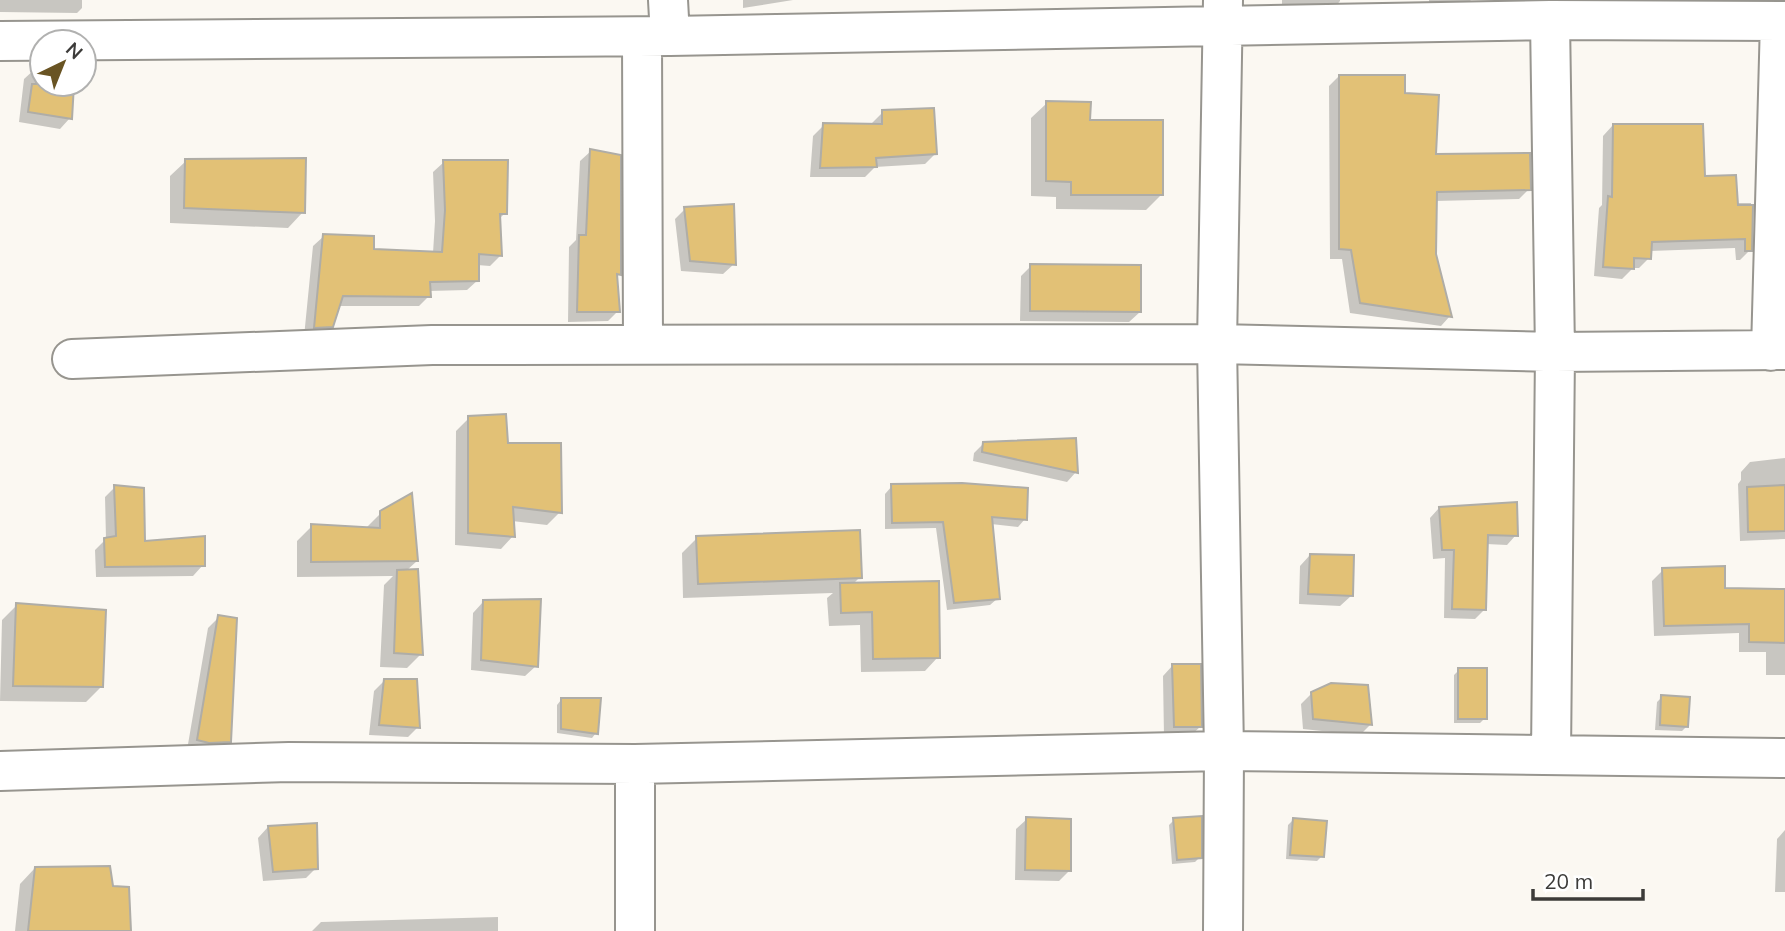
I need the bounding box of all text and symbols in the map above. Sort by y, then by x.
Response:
north arrow [28,28,98,98]
text: N [61,37,88,64]
scale bar [1533,858,1643,902]
text: 20 m [1544,868,1593,894]

